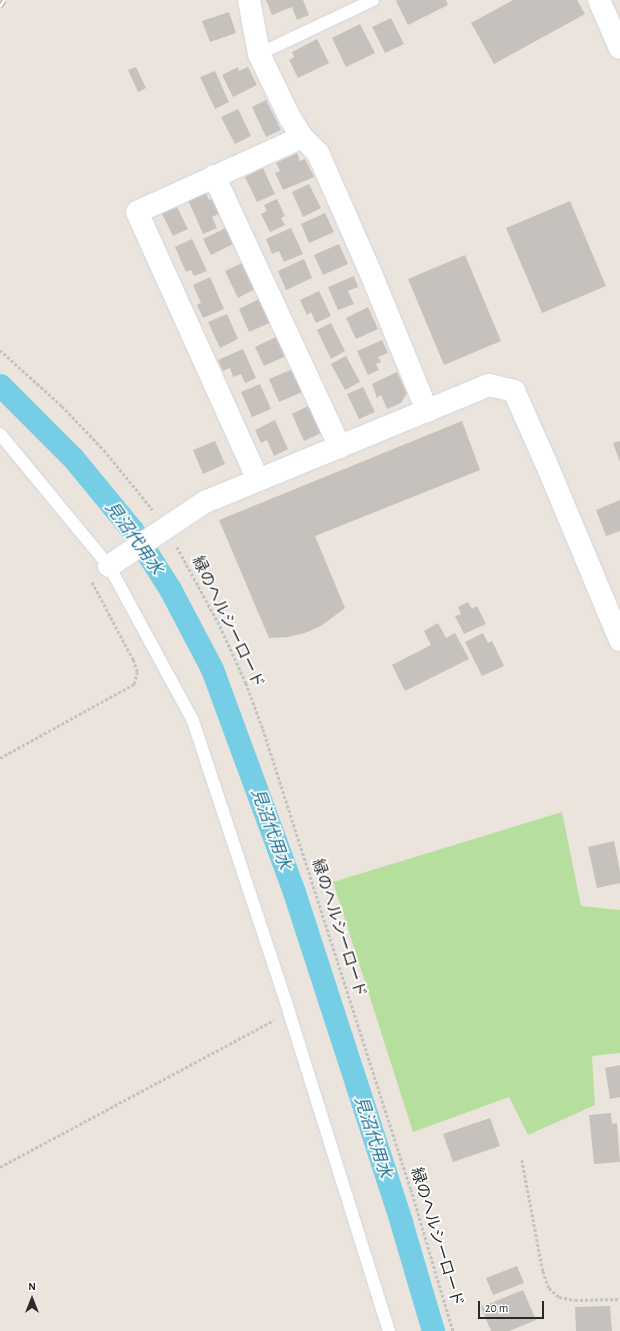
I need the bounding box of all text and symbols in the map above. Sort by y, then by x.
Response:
water label: 見沼代用水 [101,498,167,578]
street label: 緑のヘルシーロード [188,553,268,691]
water label: 見沼代用水 [247,786,295,872]
street label: 緑のヘルシーロード [308,857,370,999]
water label: 見沼代用水 [350,1093,396,1181]
street label: 緑のヘルシーロード [407,1165,467,1309]
north arrow [12,1279,52,1319]
text: N [28,1281,36,1292]
scale bar [480,1293,546,1319]
text: 20 m [485,1302,508,1314]

